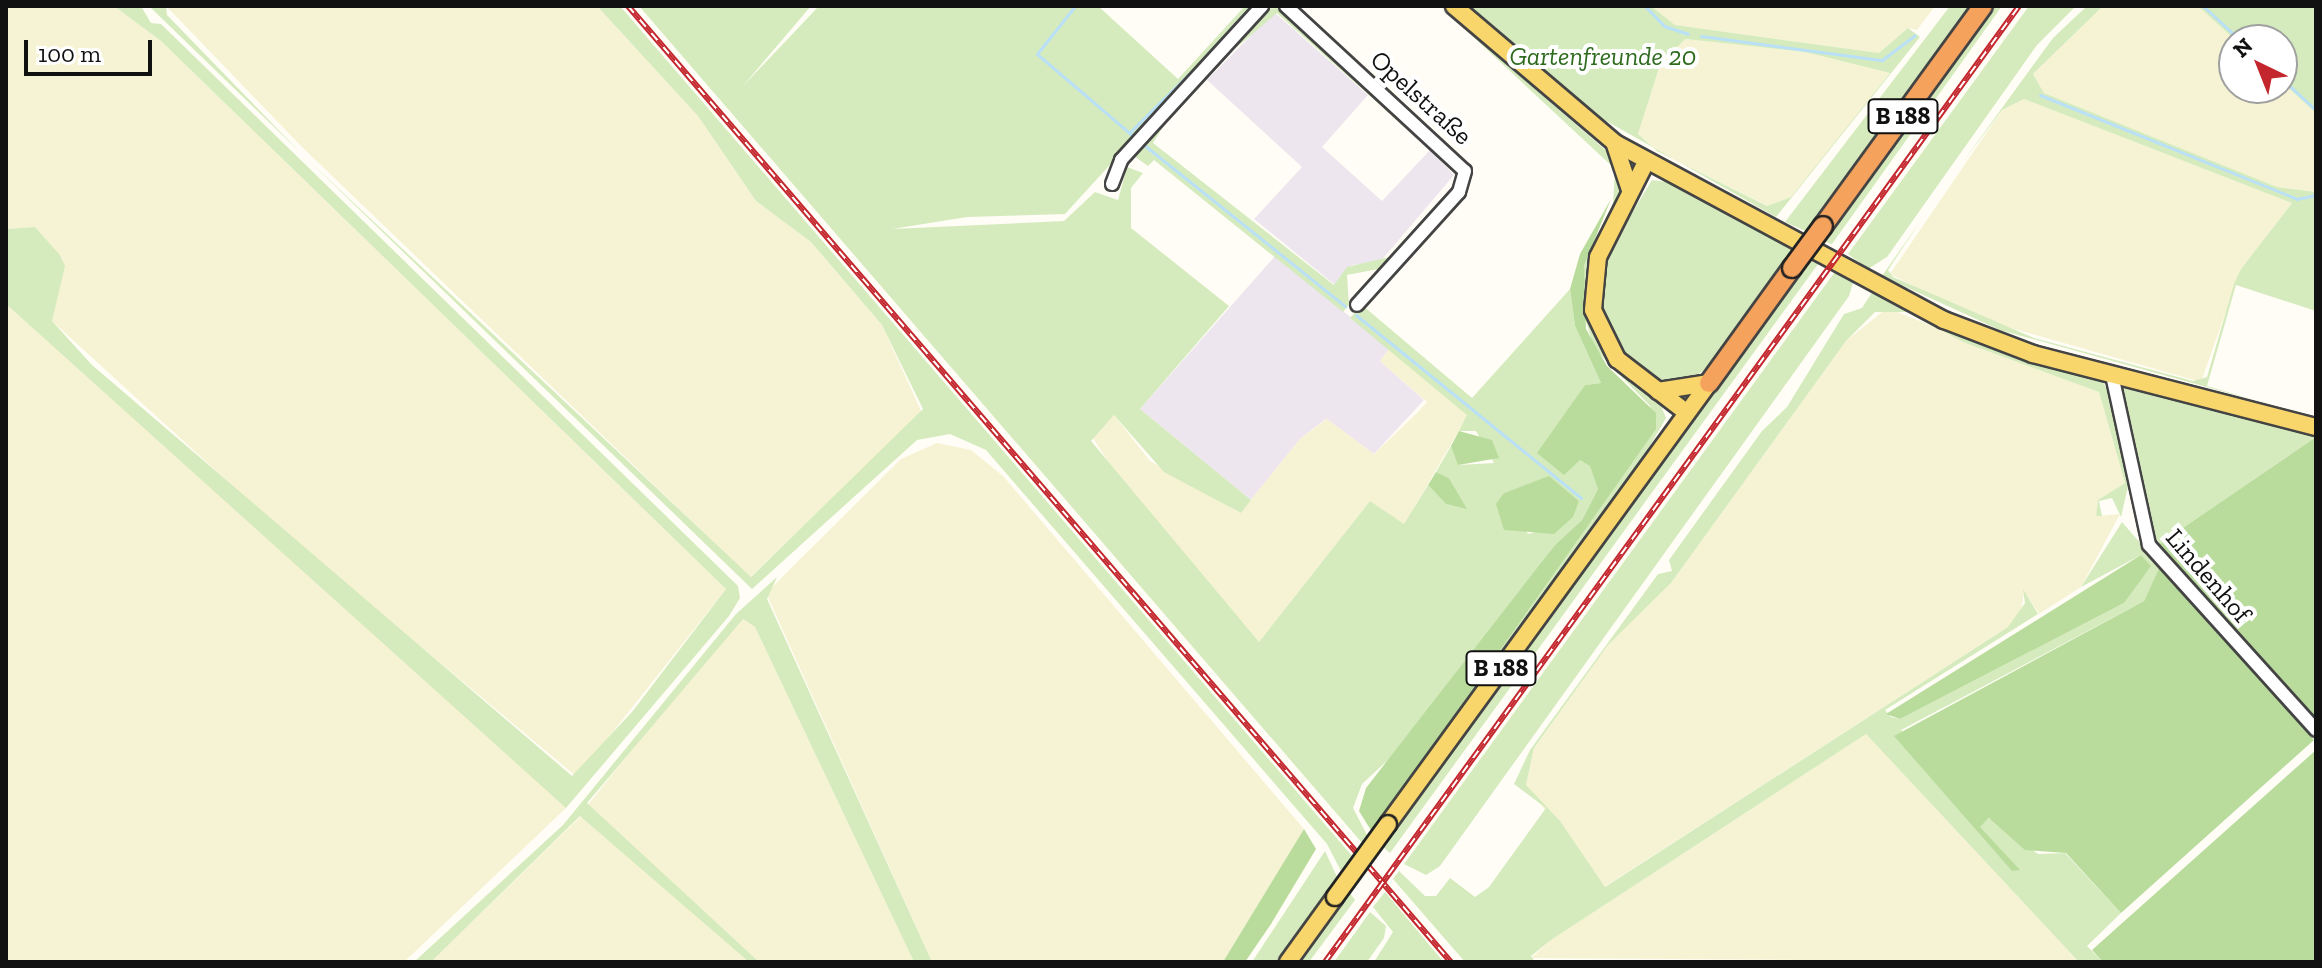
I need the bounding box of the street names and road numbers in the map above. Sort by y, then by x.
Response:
street label: Opelstraße [1364,44,1478,152]
road number: B 188 [1867,96,1939,136]
street label: Lindenhof [2159,523,2257,629]
road number: B 188 [1465,648,1537,688]

